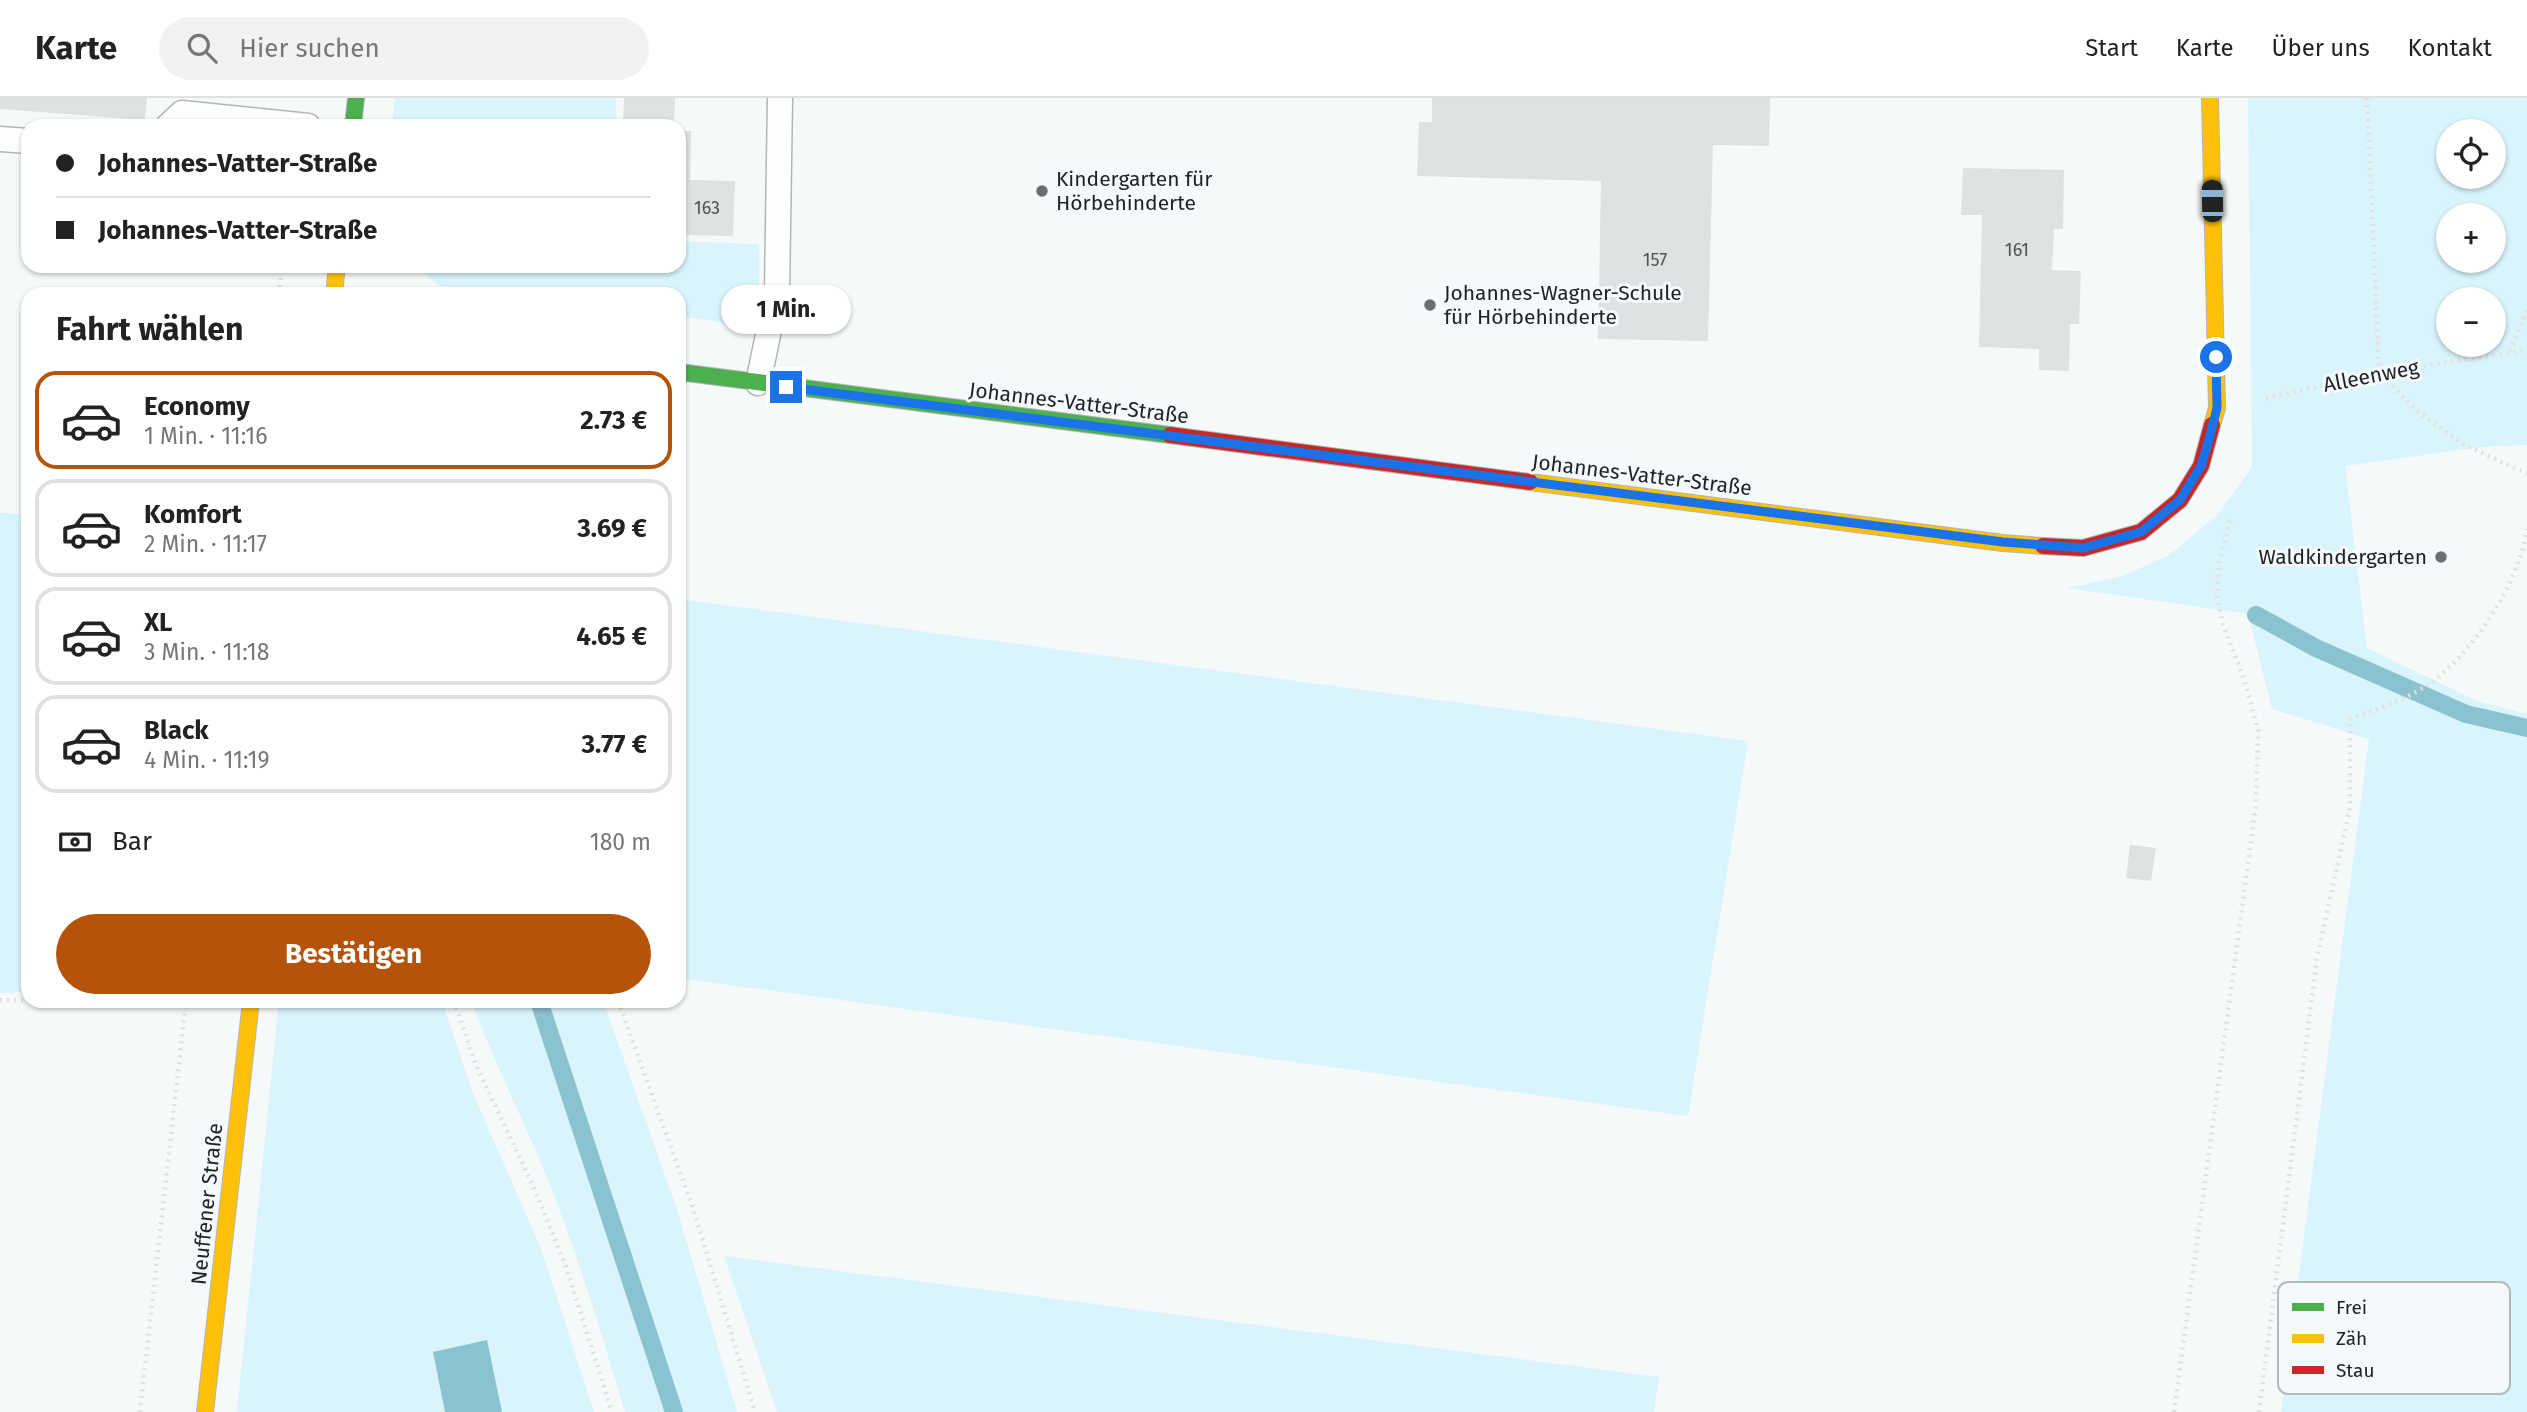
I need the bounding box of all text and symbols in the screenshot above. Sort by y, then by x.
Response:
search box [159,17,649,80]
text: Karte [35,28,117,68]
icon: search [183,29,221,67]
text: Hier suchen [239,33,380,64]
text: Start [2085,34,2138,62]
text: Karte [2176,34,2234,62]
text: Über uns [2272,34,2370,62]
text: Kontakt [2408,34,2492,62]
map controls [2436,119,2506,357]
button: locate [2436,119,2506,189]
text: Johannes-Vatter-Straße [98,148,377,179]
place label: Kindergarten für Hörbehinderte [1056,166,1212,216]
car [2202,180,2223,222]
marker: Kindergarten für Hörbehinderte [1034,183,1050,199]
house number: 163 [694,197,720,219]
button: + [2436,203,2506,273]
text: Johannes-Vatter-Straße [98,215,377,246]
house number: 161 [2005,239,2029,261]
house number: 157 [1643,249,1667,271]
place label: Johannes-Wagner-Schule für Hörbehinderte [1444,280,1682,330]
callout: 1 Min. [721,286,851,334]
button: − [2436,287,2506,357]
text: 1 Min. [756,295,816,323]
marker: Johannes-Wagner-Schule für Hörbehinderte [1422,297,1438,313]
text: Fahrt wählen [56,310,243,348]
route start [2200,341,2232,373]
street label: Alleenweg [2321,354,2421,398]
route end [770,371,802,403]
street label: Johannes-Vatter-Straße [968,377,1190,429]
icon: car [60,389,123,452]
text: Economy [144,391,250,422]
text: 2.73 € [580,405,647,436]
text: 1 Min. · 11:16 [144,422,268,450]
street label: Johannes-Vatter-Straße [1531,449,1753,501]
icon: car [60,497,123,560]
text: Komfort [144,499,242,530]
text: 3.69 € [577,513,647,544]
text: 2 Min. · 11:17 [144,530,267,558]
place label: Waldkindergarten [2259,544,2427,570]
marker: Waldkindergarten [2433,549,2449,565]
icon: car [60,605,123,668]
text: XL [144,607,172,638]
text: 4.65 € [576,621,647,652]
text: 3 Min. · 11:18 [144,638,270,666]
icon: car [60,713,123,776]
text: Black [144,715,209,746]
text: 3.77 € [581,729,647,760]
text: 4 Min. · 11:19 [144,746,270,774]
icon: cash [56,823,94,861]
text: Bar [112,826,152,857]
text: 180 m [590,828,651,856]
button: Bestätigen [56,914,651,994]
street label: Neuffener Straße [186,1122,228,1286]
legend [2278,1282,2510,1394]
text: Frei [2336,1296,2367,1319]
text: Zäh [2336,1327,2367,1350]
text: Stau [2336,1359,2374,1382]

